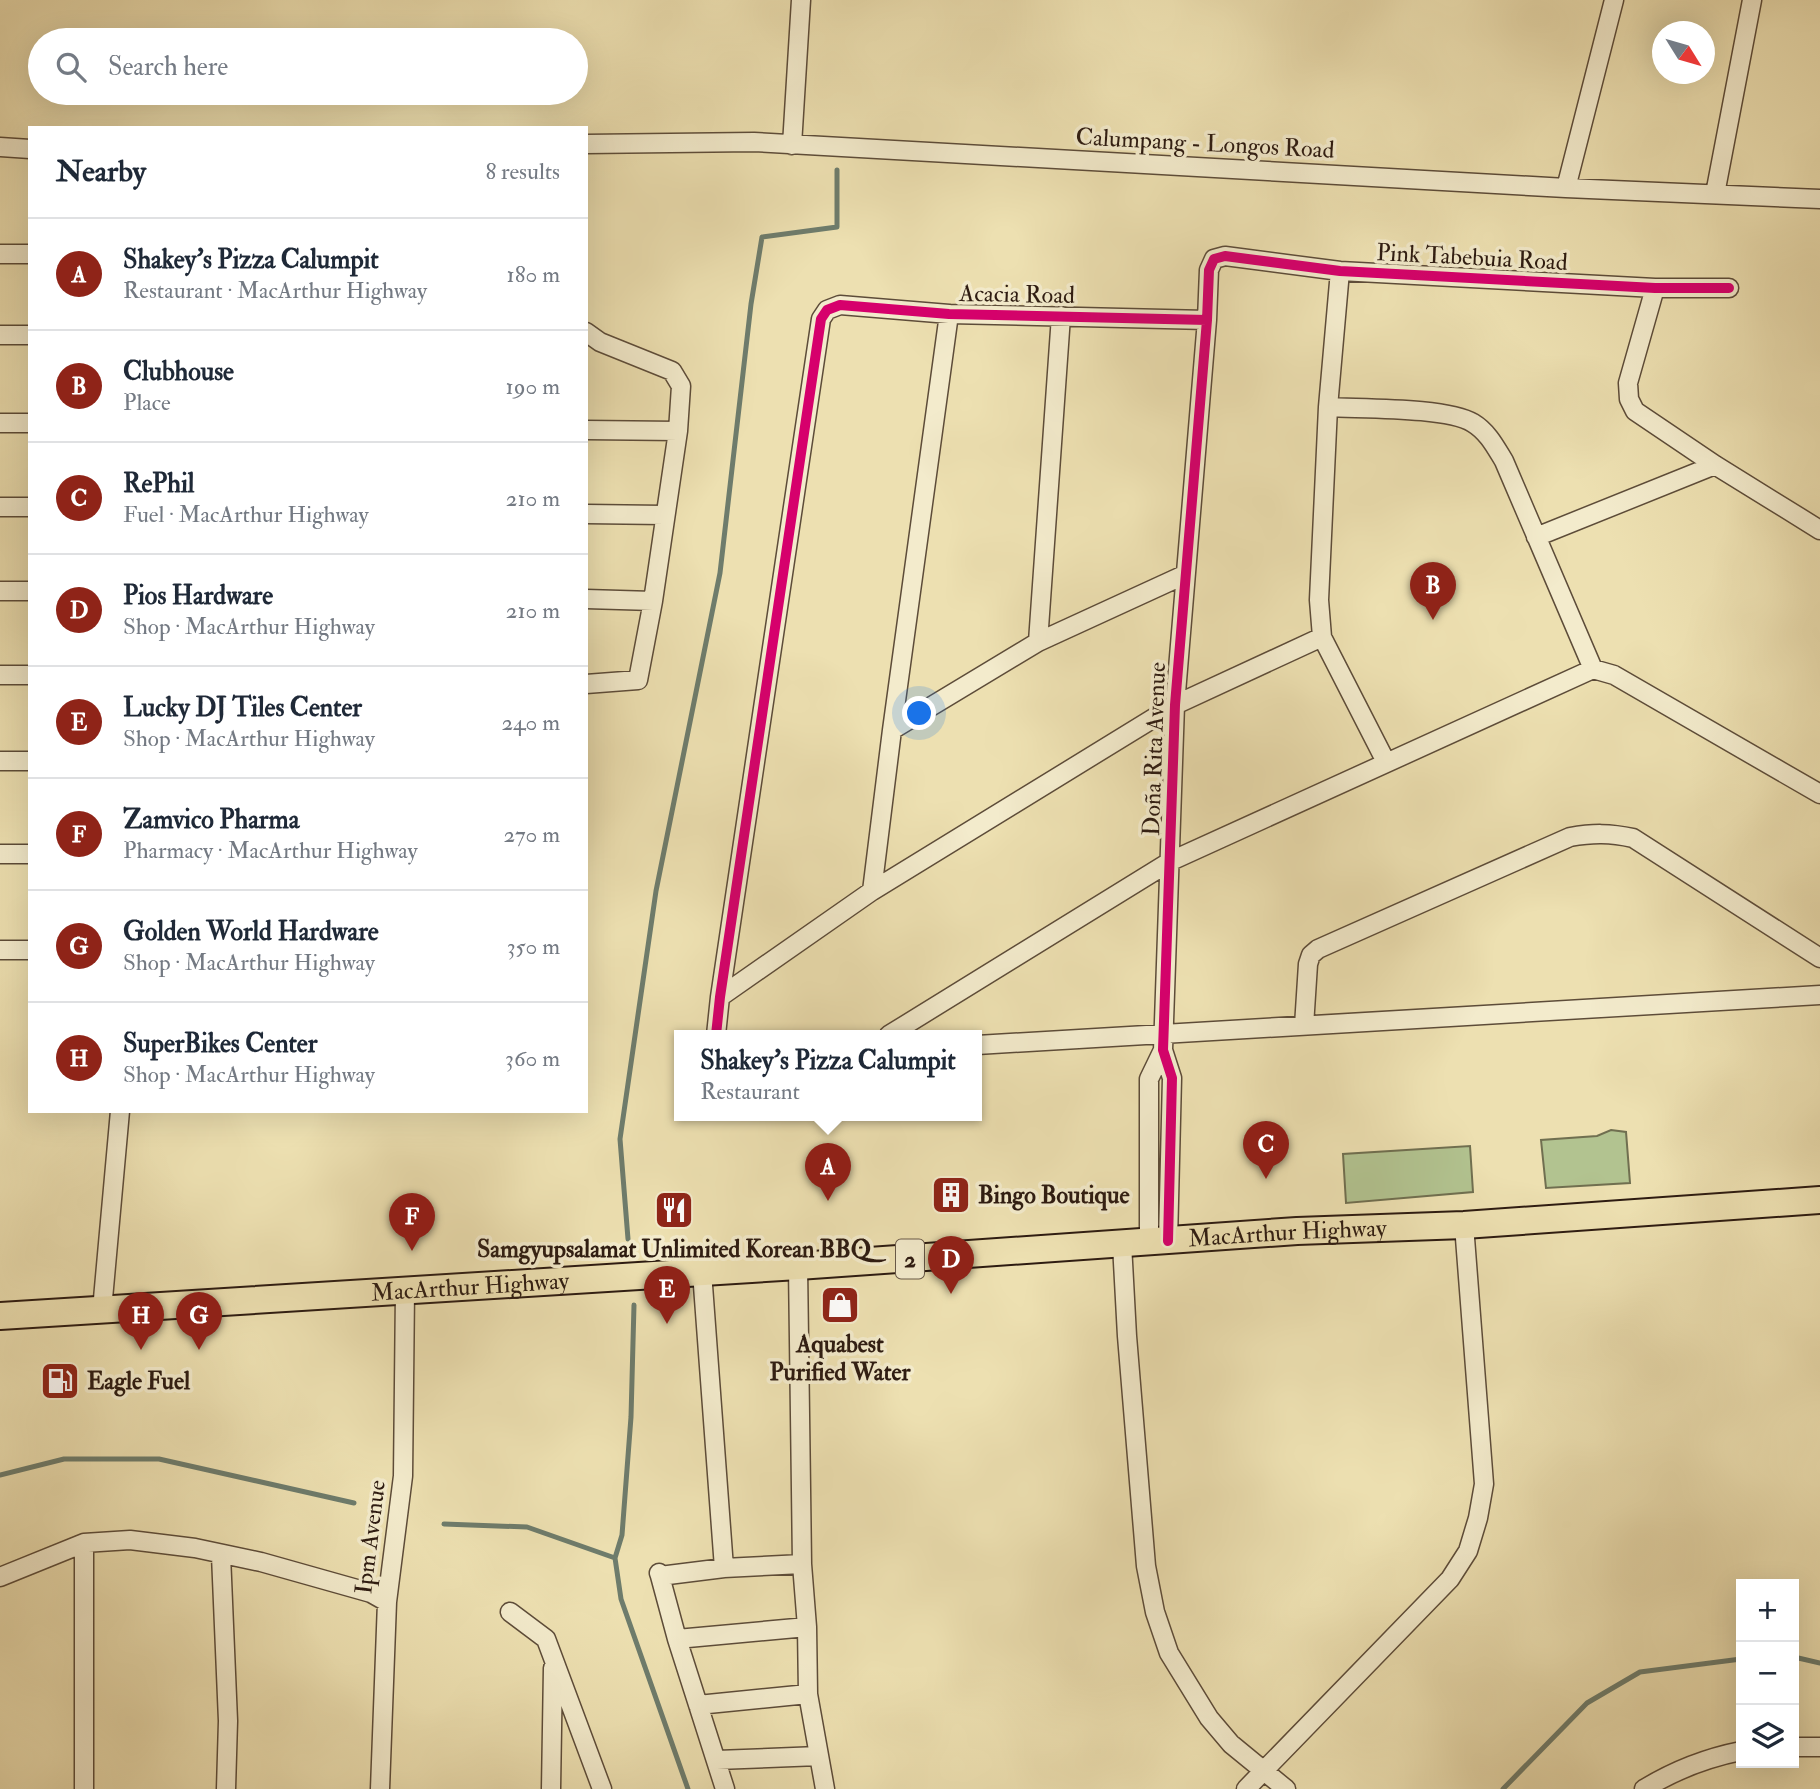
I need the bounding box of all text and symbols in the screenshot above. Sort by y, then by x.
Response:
north arrow [1652,21,1715,84]
search box [28,28,588,105]
icon: search [52,48,90,86]
text: Search here [108,51,228,83]
street label: Calumpang - Longos Road [1075,121,1335,166]
text: Nearby [56,153,146,190]
text: 8 results [485,157,560,186]
street label: Pink Tabebuia Road [1375,237,1569,278]
text: Shakey’s Pizza Calumpit [123,244,379,276]
text: A [72,260,86,289]
text: 180 m [507,260,560,289]
text: Restaurant · MacArthur Highway [123,276,427,305]
street label: Acacia Road [958,278,1075,311]
text: Clubhouse [123,356,234,388]
text: B [71,372,87,401]
text: 190 m [506,372,560,401]
text: Place [123,388,171,417]
text: RePhil [123,468,195,500]
text: C [71,484,87,513]
text: 210 m [506,484,560,513]
text: Fuel · MacArthur Highway [123,500,369,529]
pin: B [1410,562,1456,620]
text: Pios Hardware [123,580,273,612]
text: D [70,596,88,625]
text: 210 m [506,596,560,625]
text: Shop · MacArthur Highway [123,612,375,641]
street label: Doña Rita Avenue [1136,662,1173,837]
text: Lucky DJ Tiles Center [123,692,362,724]
your location [902,696,936,730]
text: E [71,708,87,737]
text: 240 m [501,708,560,737]
text: Shop · MacArthur Highway [123,724,375,753]
text: Zamvico Pharma [123,804,299,836]
text: F [72,820,86,849]
text: 270 m [503,820,560,849]
text: Pharmacy · MacArthur Highway [123,836,418,865]
text: Golden World Hardware [123,916,379,948]
text: G [69,932,89,961]
text: 350 m [507,932,560,961]
text: Shop · MacArthur Highway [123,948,375,977]
text: SuperBikes Center [123,1028,317,1060]
popup [674,1030,982,1121]
text: H [70,1044,88,1073]
text: 360 m [505,1044,560,1073]
text: Shakey’s Pizza Calumpit [700,1045,956,1077]
text: Shop · MacArthur Highway [123,1060,375,1089]
text: Restaurant [700,1077,800,1106]
pin: C [1243,1121,1289,1179]
pin: A [805,1143,851,1201]
building icon: Bingo Boutique [930,1174,972,1216]
place label: Bingo Boutique [978,1180,1129,1211]
restaurant icon: Samgyupsalamat Unlimited Korean BBQ [653,1189,695,1231]
pin: F [389,1193,435,1251]
street label: MacArthur Highway [1187,1213,1387,1255]
place label: Samgyupsalamat Unlimited Korean BBQ [477,1234,887,1265]
pin: D [928,1236,974,1294]
road number: 2 [896,1240,924,1278]
street label: MacArthur Highway [370,1265,571,1309]
pin: E [644,1266,690,1324]
shop icon: Aquabest Purified Water [819,1284,861,1326]
pin: H [118,1292,164,1350]
pin: G [176,1292,222,1350]
place label: Aquabest Purified Water [770,1329,911,1388]
fuel station icon: Eagle Fuel [39,1360,81,1402]
place label: Eagle Fuel [87,1366,191,1397]
street label: Ipm Avenue [348,1478,393,1596]
map controls [1736,1579,1799,1768]
button: + [1736,1579,1799,1642]
button: − [1736,1642,1799,1705]
button: layers [1736,1705,1799,1768]

